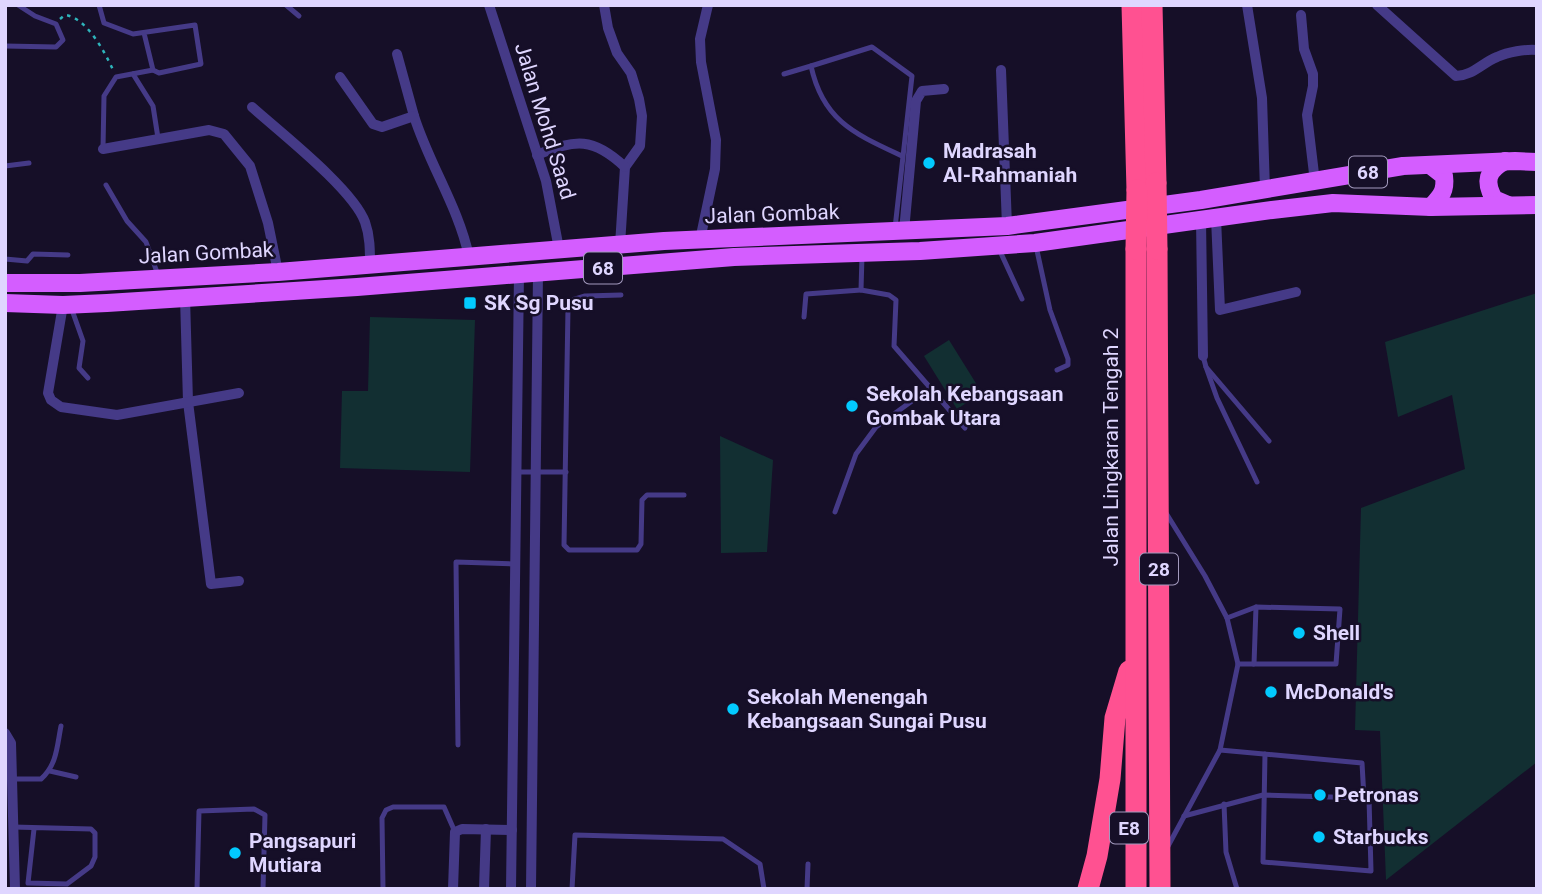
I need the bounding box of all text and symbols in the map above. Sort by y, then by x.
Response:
street label: Jalan Mohd Saad [510,40,580,202]
place label: Madrasah Al-Rahmaniah [943,139,1077,187]
marker: Madrasah Al-Rahmaniah [921,155,937,171]
road number: 68 [1349,156,1387,188]
street label: Jalan Gombak [704,200,840,228]
street label: Jalan Gombak [138,237,274,269]
road number: 68 [584,252,622,284]
place label: SK Sg Pusu [484,291,594,315]
marker: SK Sg Pusu [462,295,478,311]
street label: Jalan Lingkaran Tengah 2 [1099,327,1123,566]
place label: Sekolah Kebangsaan Gombak Utara [866,382,1063,430]
marker: Sekolah Kebangsaan Gombak Utara [844,398,860,414]
road number: 28 [1140,554,1178,584]
place label: Shell [1313,621,1360,645]
marker: Shell [1291,625,1307,641]
place label: McDonald's [1285,680,1394,704]
marker: McDonald's [1263,684,1279,700]
place label: Sekolah Menengah Kebangsaan Sungai Pusu [747,685,987,733]
marker: Sekolah Menengah Kebangsaan Sungai Pusu [725,701,741,717]
place label: Petronas [1334,783,1419,807]
marker: Petronas [1312,787,1328,803]
road number: E8 [1110,813,1148,844]
place label: Starbucks [1333,825,1429,849]
place label: Pangsapuri Mutiara [249,829,356,877]
marker: Starbucks [1311,829,1327,845]
marker: Pangsapuri Mutiara [227,845,243,861]

